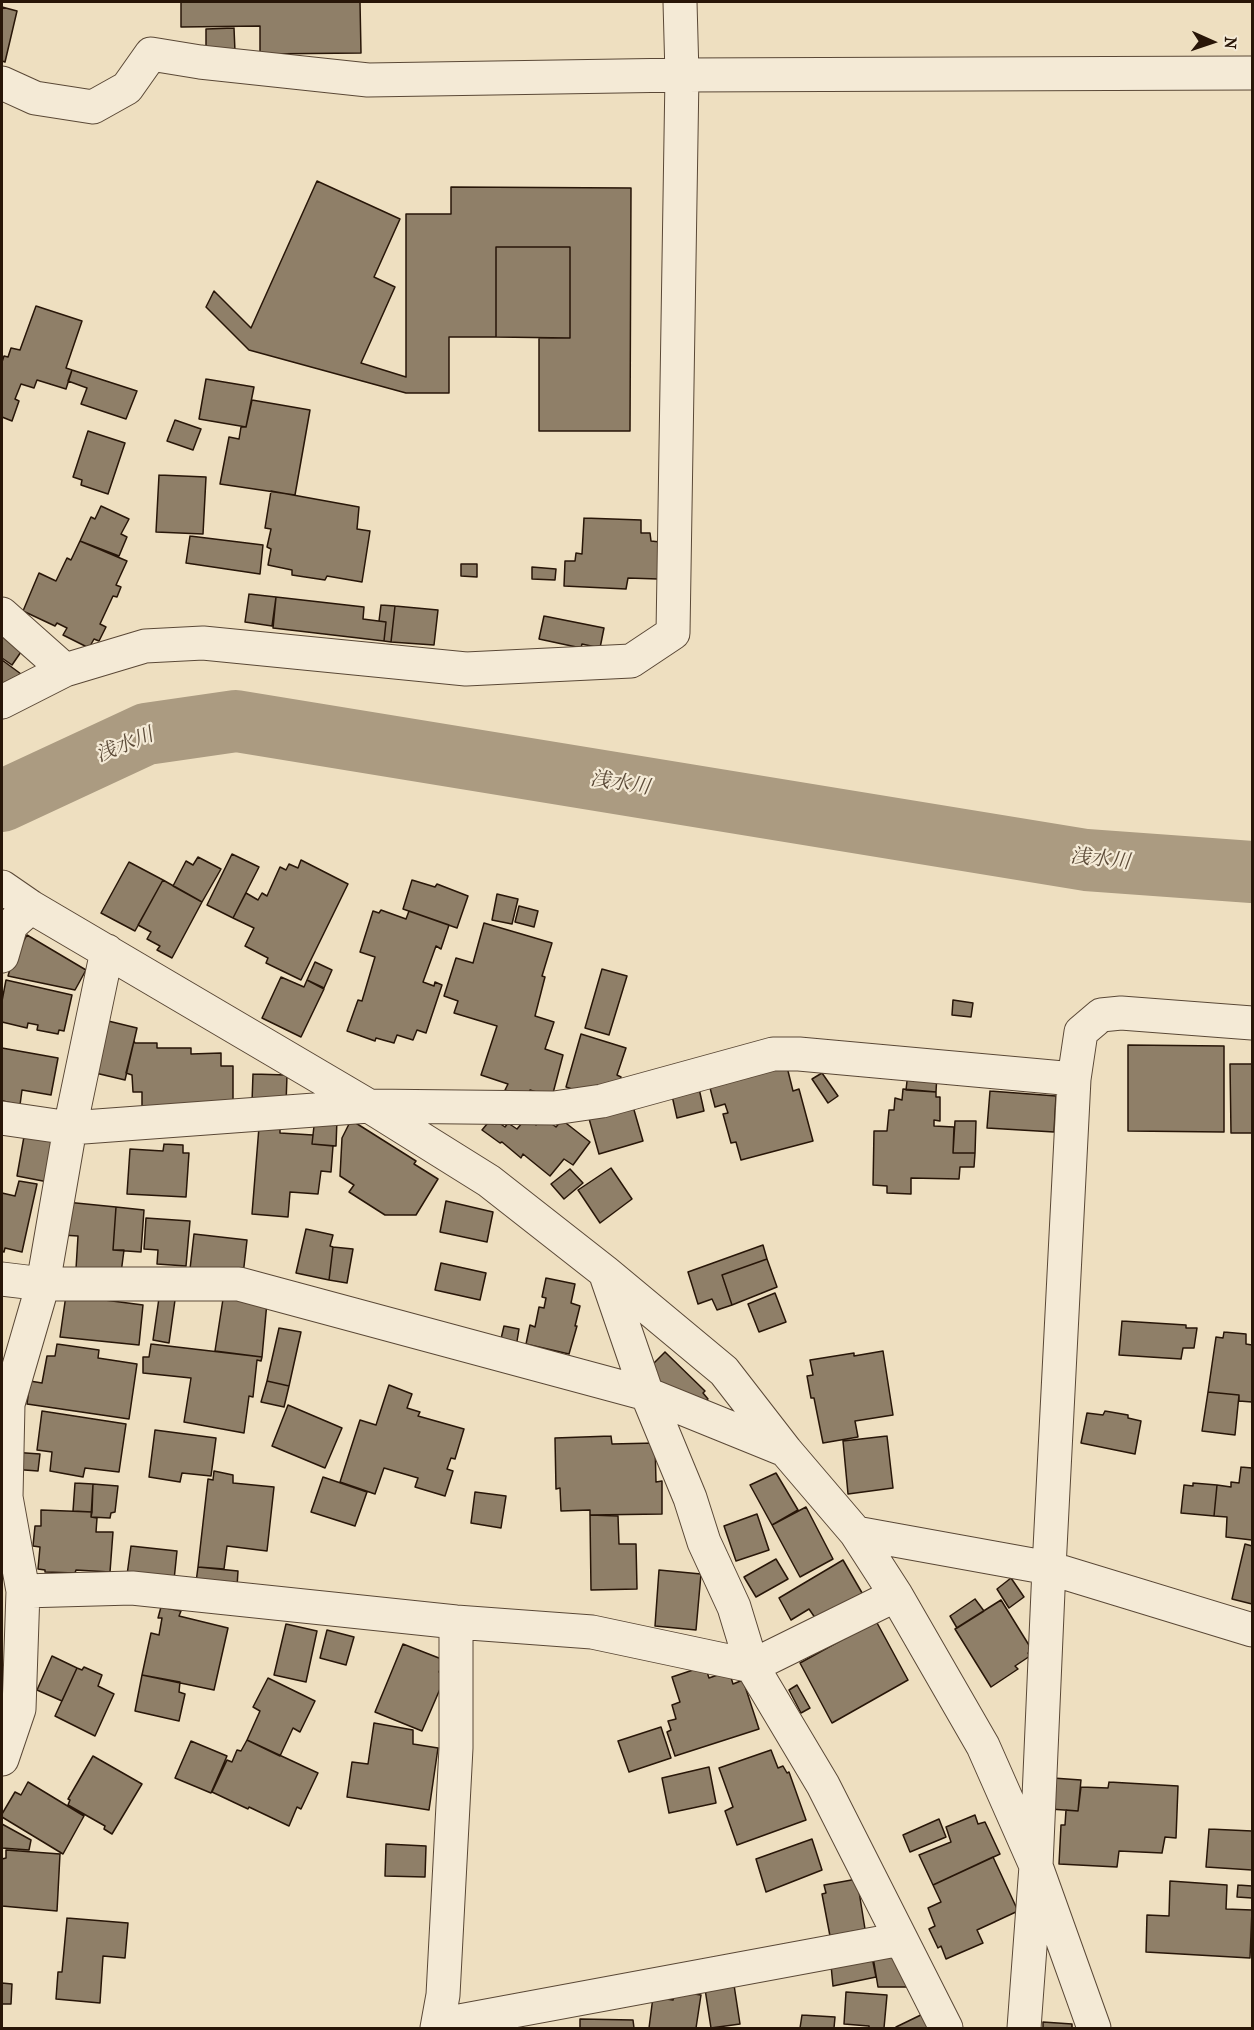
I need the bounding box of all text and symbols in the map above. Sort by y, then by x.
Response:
north arrow [1182,12,1242,72]
text: N [1221,36,1240,50]
water label: 浅水川 [93,724,157,768]
water label: 浅水川 [588,767,652,801]
water label: 浅水川 [1069,845,1131,875]

